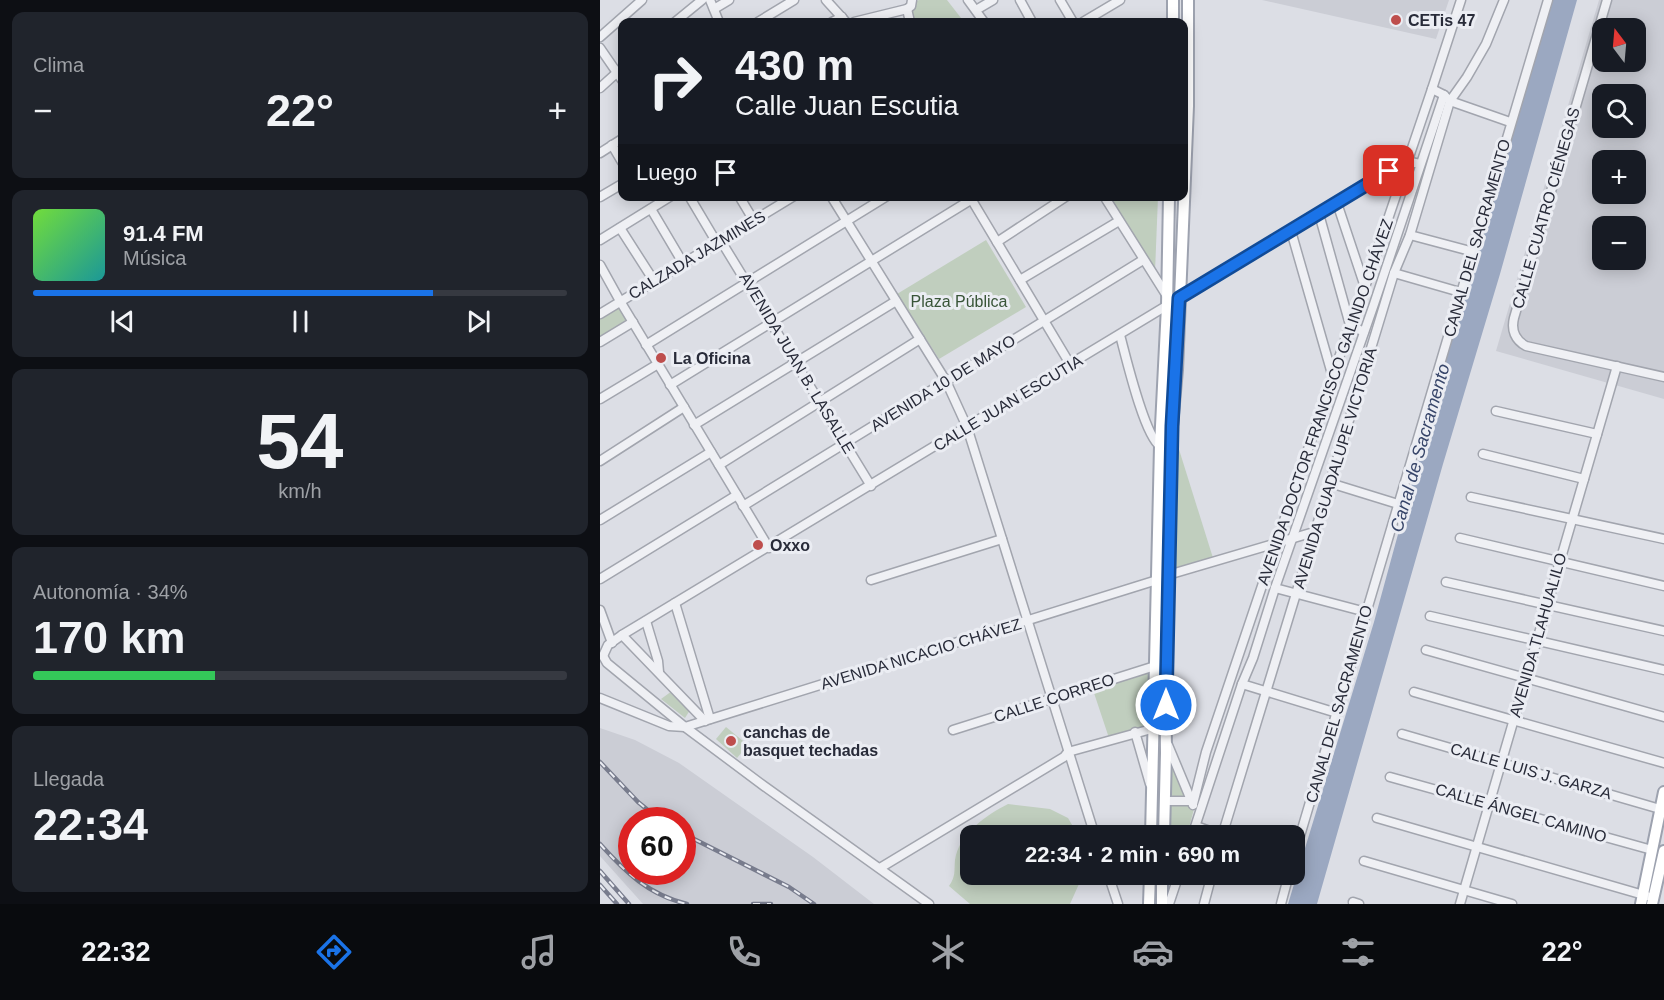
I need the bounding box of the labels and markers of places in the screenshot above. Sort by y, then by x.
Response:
place label: CETis 47 [1408,12,1475,29]
marker: CETis 47 [1389,13,1403,27]
pin [1363,145,1414,196]
place label: La Oficina [673,350,750,367]
marker: La Oficina [654,351,668,365]
place label: Oxxo [770,537,810,554]
marker: Oxxo [751,538,765,552]
place label: canchas de basquet techadas [743,724,878,759]
marker: canchas de basquet techadas [724,734,738,748]

